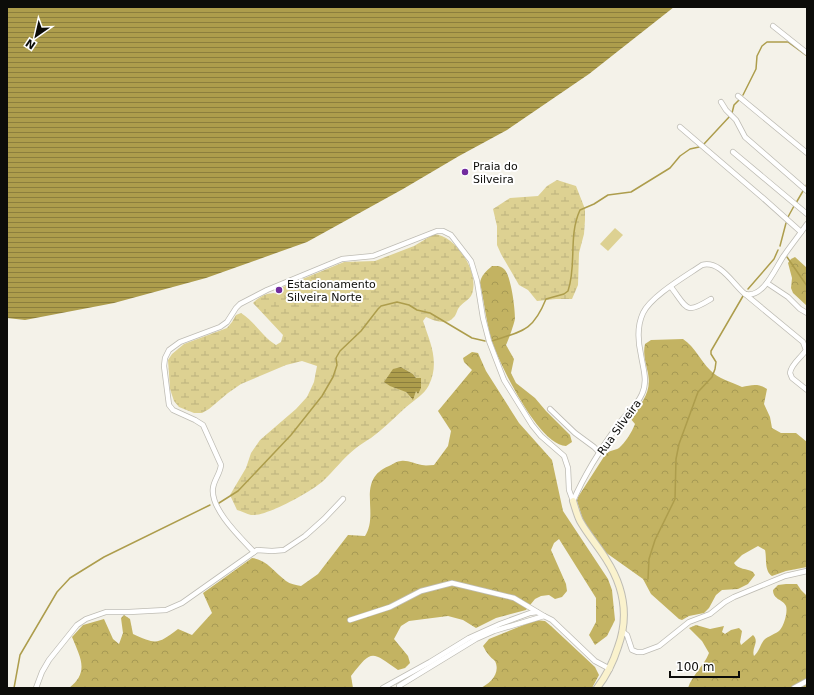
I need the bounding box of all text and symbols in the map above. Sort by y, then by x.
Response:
north arrow [16,16,56,56]
text: N [23,36,38,52]
place label: Praia do Silveira [473,160,518,186]
marker: Praia do Silveira [460,167,470,177]
place label: Estacionamento Silveira Norte [287,278,376,304]
marker: Estacionamento Silveira Norte [274,285,284,295]
street label: Rua Silveira [595,397,644,457]
scale bar [670,653,739,679]
text: 100 m [676,660,714,674]

